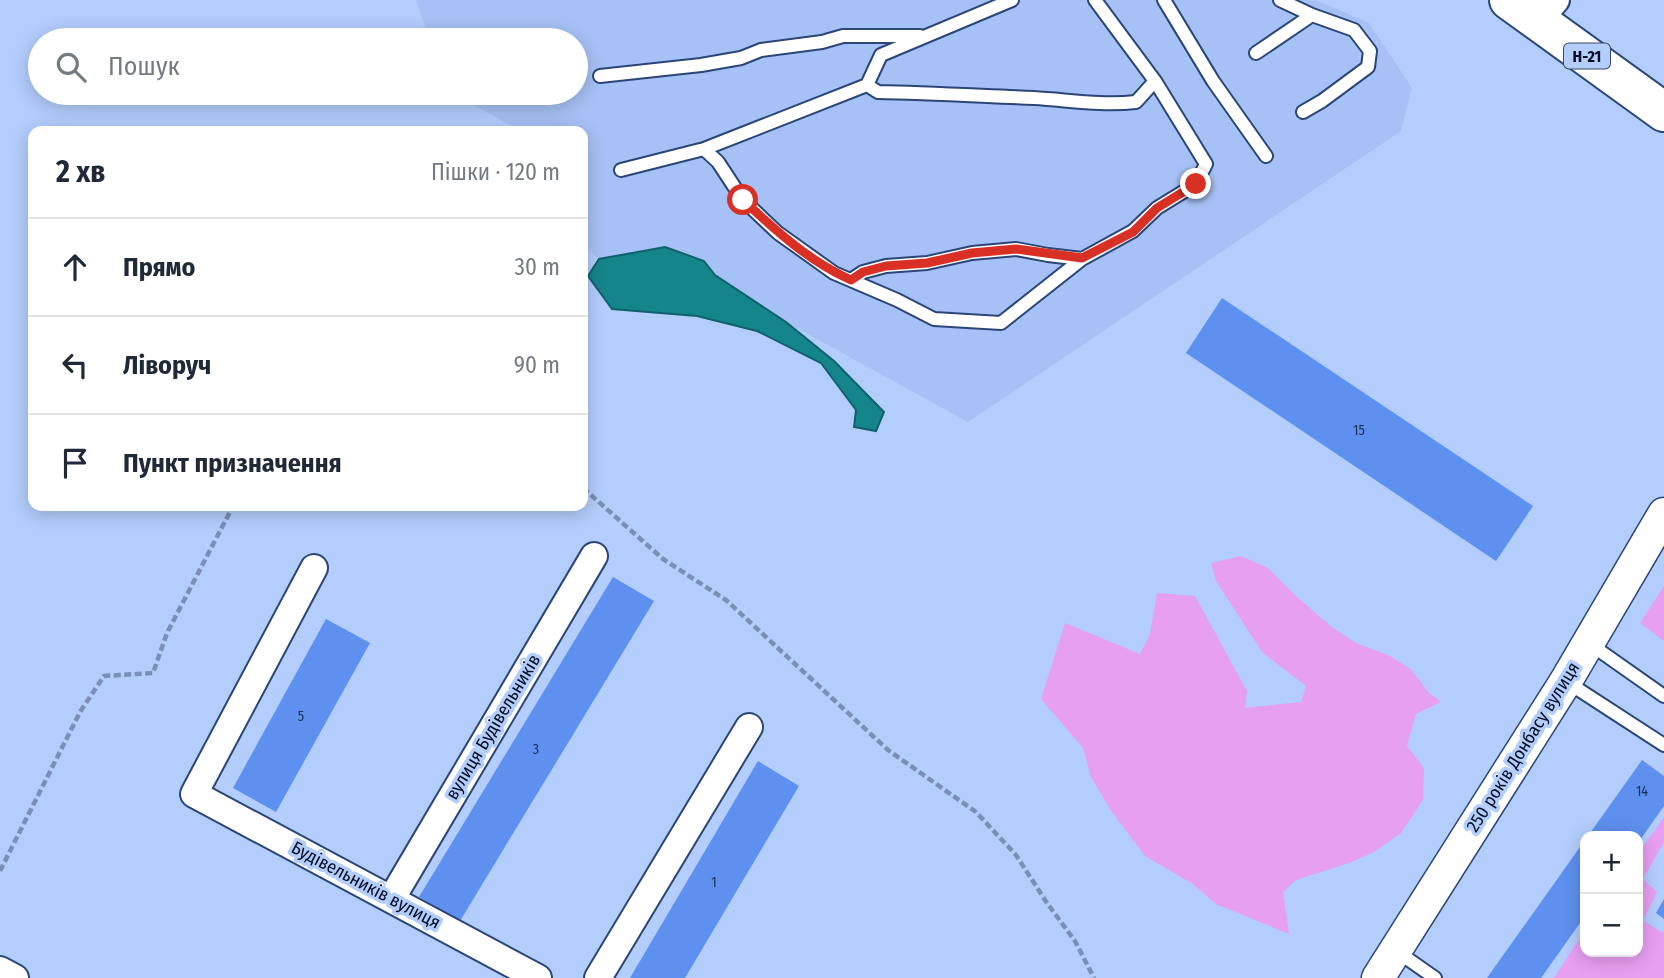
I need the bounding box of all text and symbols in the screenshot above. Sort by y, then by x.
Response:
search box [28,28,588,105]
road number: Н-21 [1564,44,1610,68]
icon: search [52,48,90,86]
text: Пошук [108,51,180,82]
text: 2 хв [56,154,105,190]
text: Пішки · 120 m [431,158,560,186]
route end [1180,168,1211,199]
route start [727,184,758,215]
icon: ahead [56,248,94,286]
text: Прямо [123,252,195,283]
text: 30 m [515,253,560,281]
icon: left [56,346,94,384]
text: Ліворуч [123,350,211,381]
text: 90 m [514,351,560,379]
house number: 15 [1353,422,1365,439]
icon: arrive [56,444,94,482]
text: Пункт призначення [123,448,342,479]
street label: вулиця Будівельників [441,650,545,804]
street label: 250 років Донбасу вулиця [1462,658,1584,836]
house number: 5 [298,708,304,725]
house number: 3 [533,741,539,758]
house number: 14 [1636,783,1648,800]
map controls [1580,831,1643,957]
button: + [1580,831,1643,894]
street label: Будівельників вулиця [288,836,444,934]
house number: 1 [711,874,717,891]
button: − [1580,894,1643,957]

